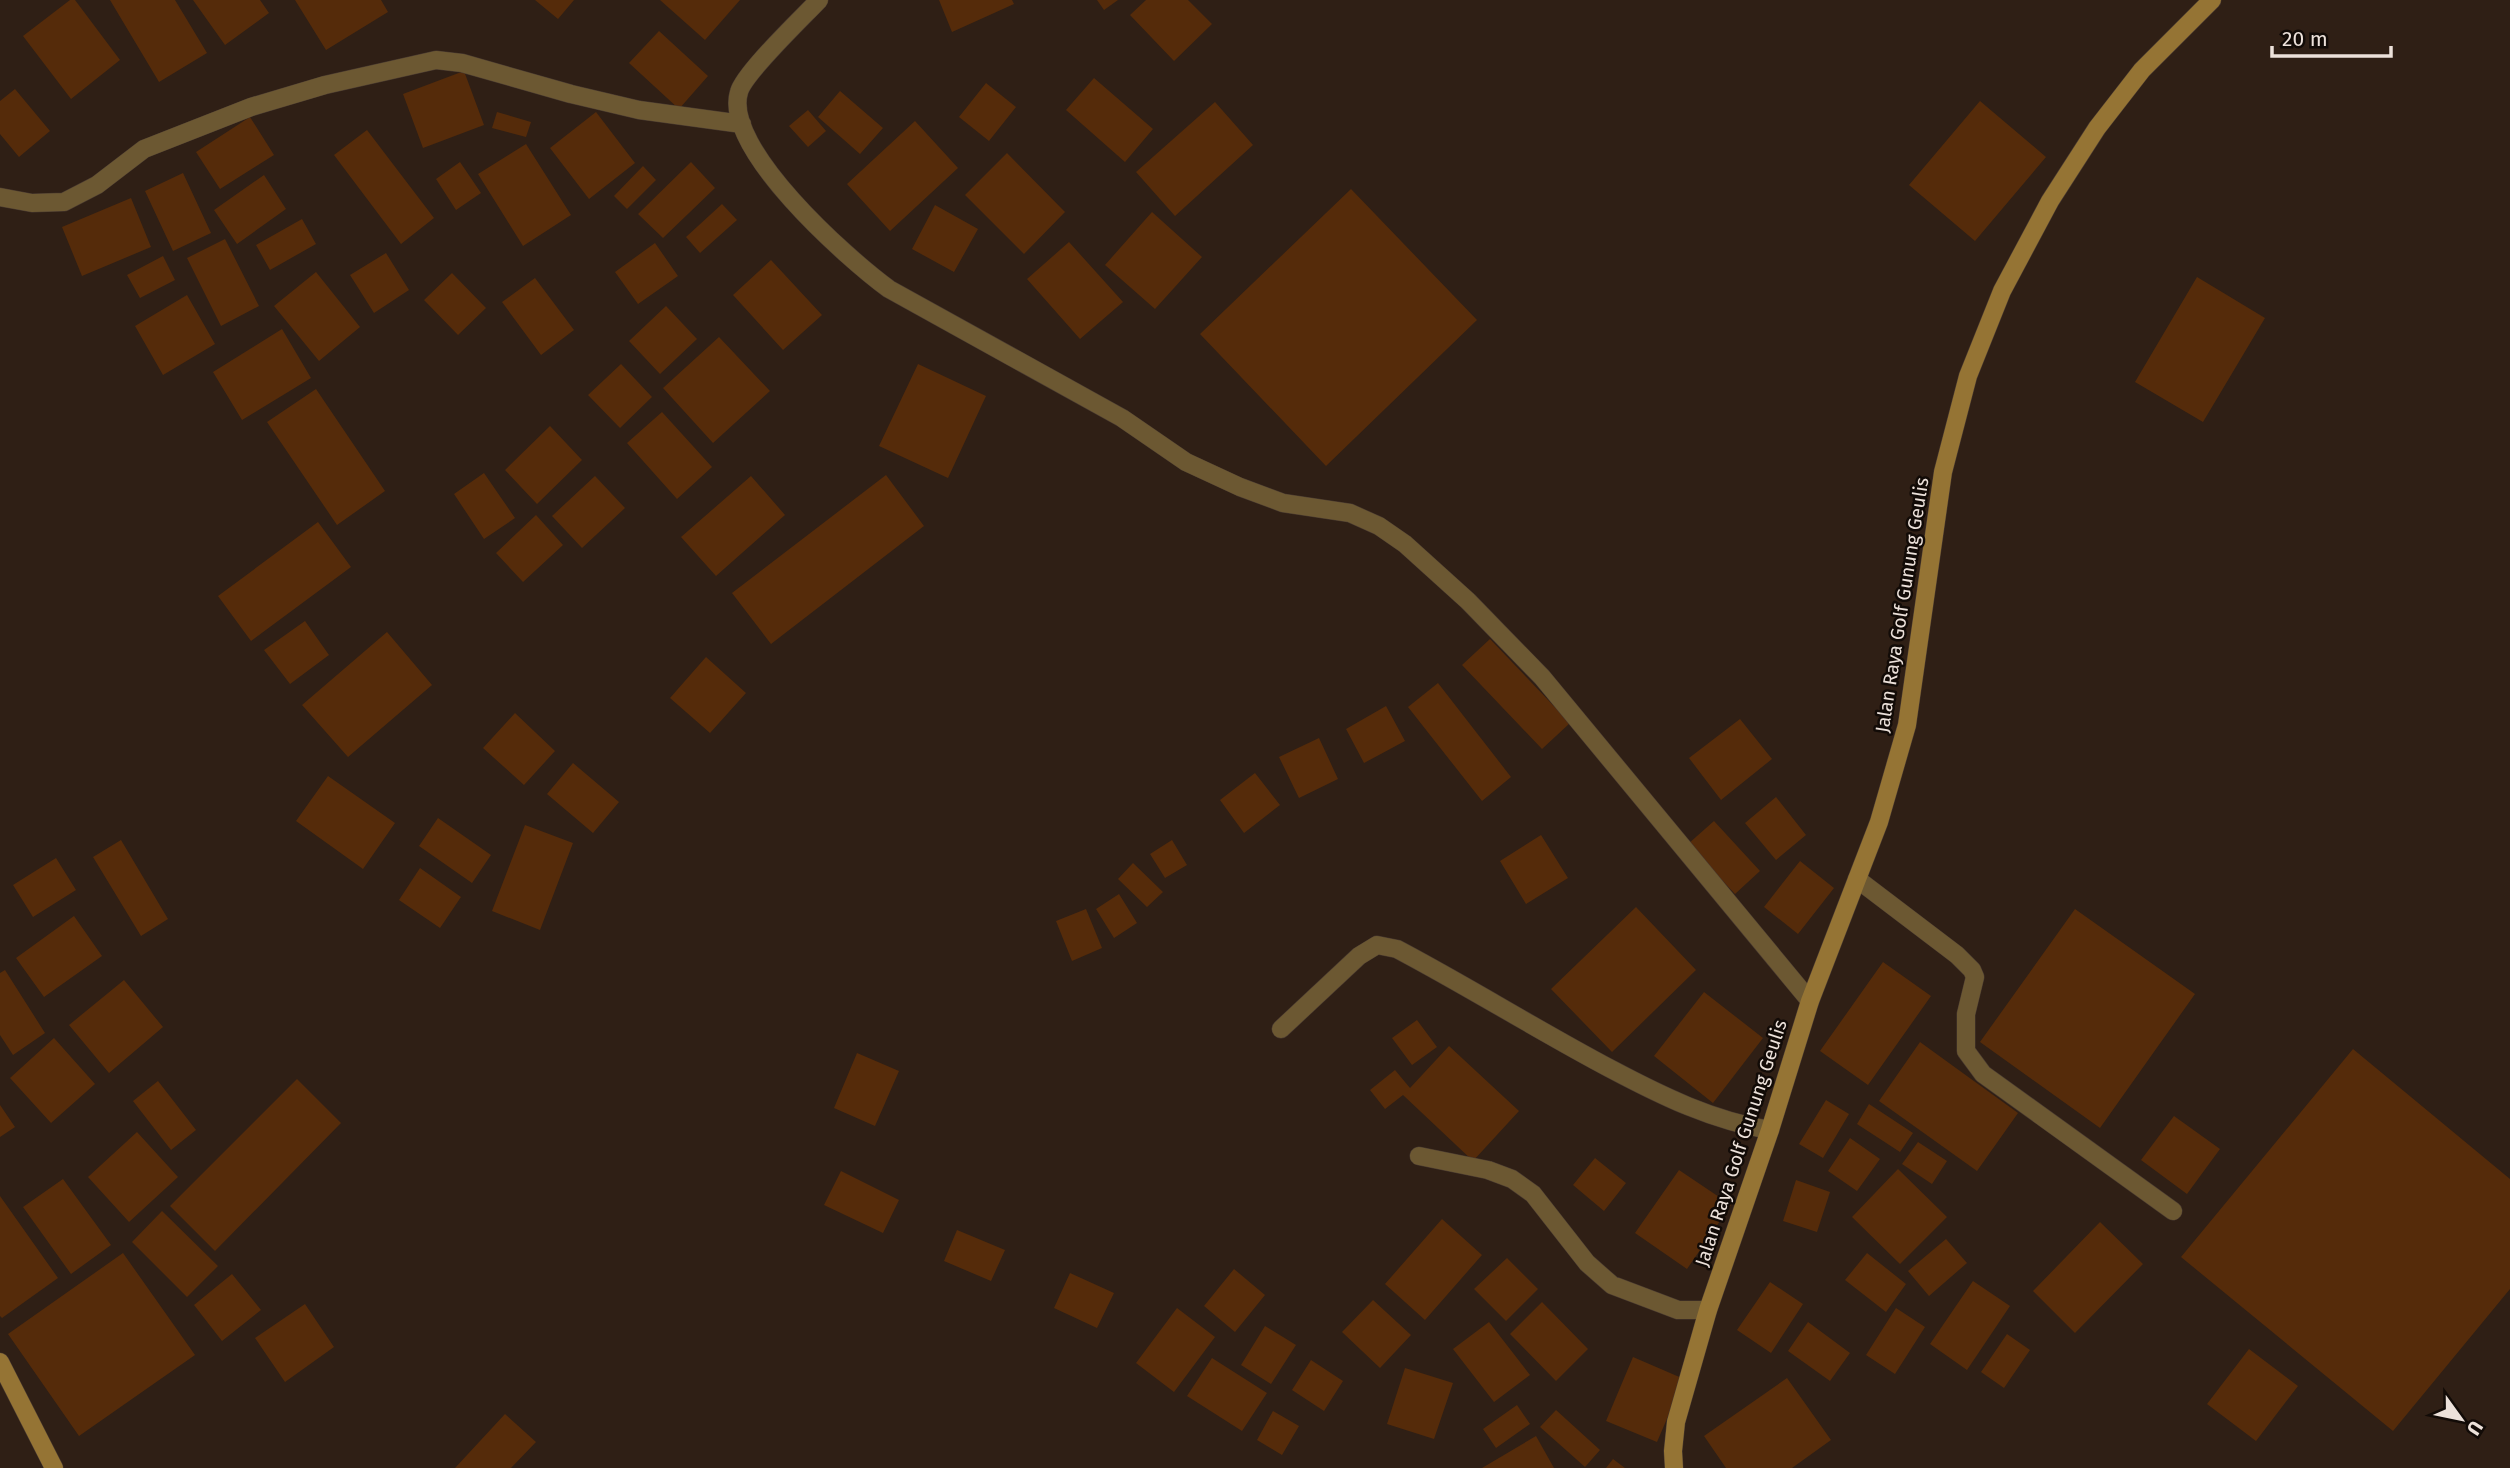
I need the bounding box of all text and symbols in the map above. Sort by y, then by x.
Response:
scale bar [2272,14,2391,58]
text: 20 m [2282,26,2328,52]
street label: Jalan Raya Golf Gunung Geulis [1870,476,1934,734]
street label: Jalan Raya Golf Gunung Geulis [1690,1017,1792,1269]
north arrow [2426,1384,2496,1454]
text: U [2462,1417,2488,1439]

